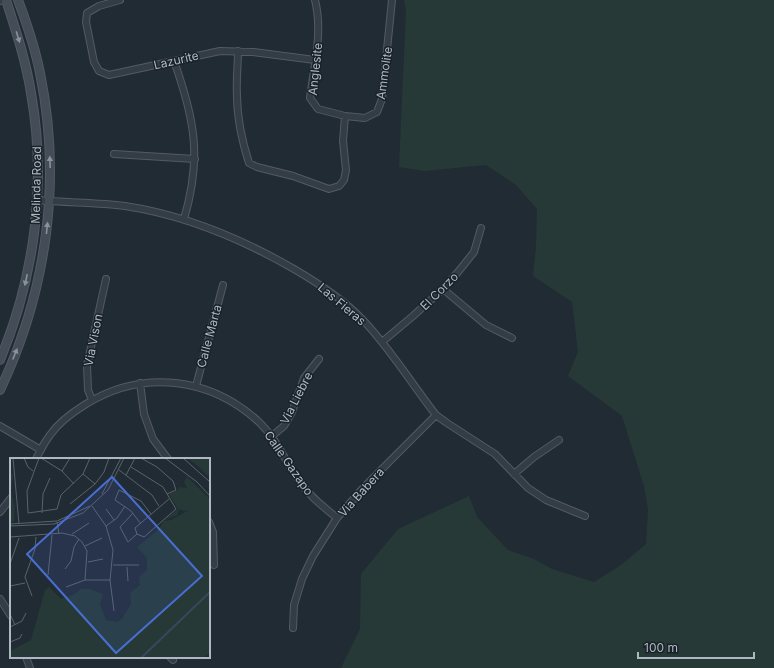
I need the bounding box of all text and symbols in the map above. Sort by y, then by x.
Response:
one-way arrow [15,31,21,43]
street label: Anglesite [305,42,325,96]
street label: Ammolite [373,46,395,100]
street label: Lazurite [152,48,200,72]
street label: Melinda Road [28,146,44,224]
one-way arrow [46,156,53,168]
one-way arrow [44,222,50,235]
street label: El Corzo [417,269,461,313]
one-way arrow [22,274,28,286]
street label: Las Fieras [315,280,369,328]
street label: Calle Marta [193,303,225,369]
street label: Via Vison [81,313,105,367]
one-way arrow [13,348,19,360]
street label: Via Liebre [276,369,316,427]
street label: Calle Gazapo [261,428,317,498]
inset map [10,458,210,658]
street label: Via Babera [335,464,387,520]
scale bar [638,634,754,660]
text: 100 m [644,640,678,655]

